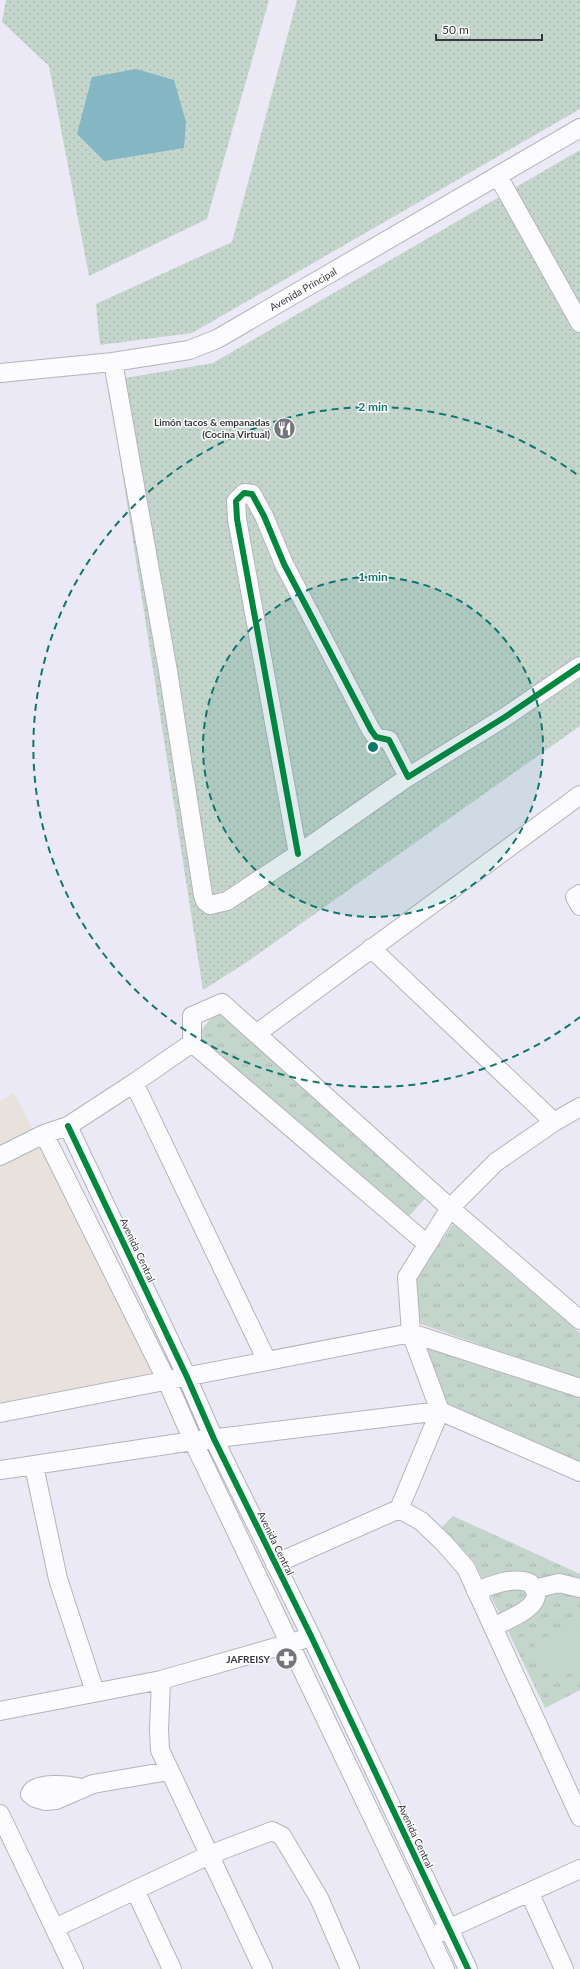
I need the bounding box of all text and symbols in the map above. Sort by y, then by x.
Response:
scale bar [436,16,542,42]
text: 50 m [442,22,469,37]
street label: Avenida Principal [267,265,339,313]
text: 2 min [358,399,388,414]
restaurant icon: Limón tacos & empanadas (Cocina Virtual) [272,415,298,441]
place label: Limón tacos & empanadas (Cocina Virtual) [154,416,271,440]
text: 1 min [358,569,388,584]
centre of rings [366,740,380,754]
street label: Avenida Central [118,1216,158,1284]
street label: Avenida Central [255,1509,297,1577]
pharmacy icon: JAFREISY [273,1646,299,1672]
place label: JAFREISY [226,1653,271,1665]
street label: Avenida Central [396,1802,436,1870]

